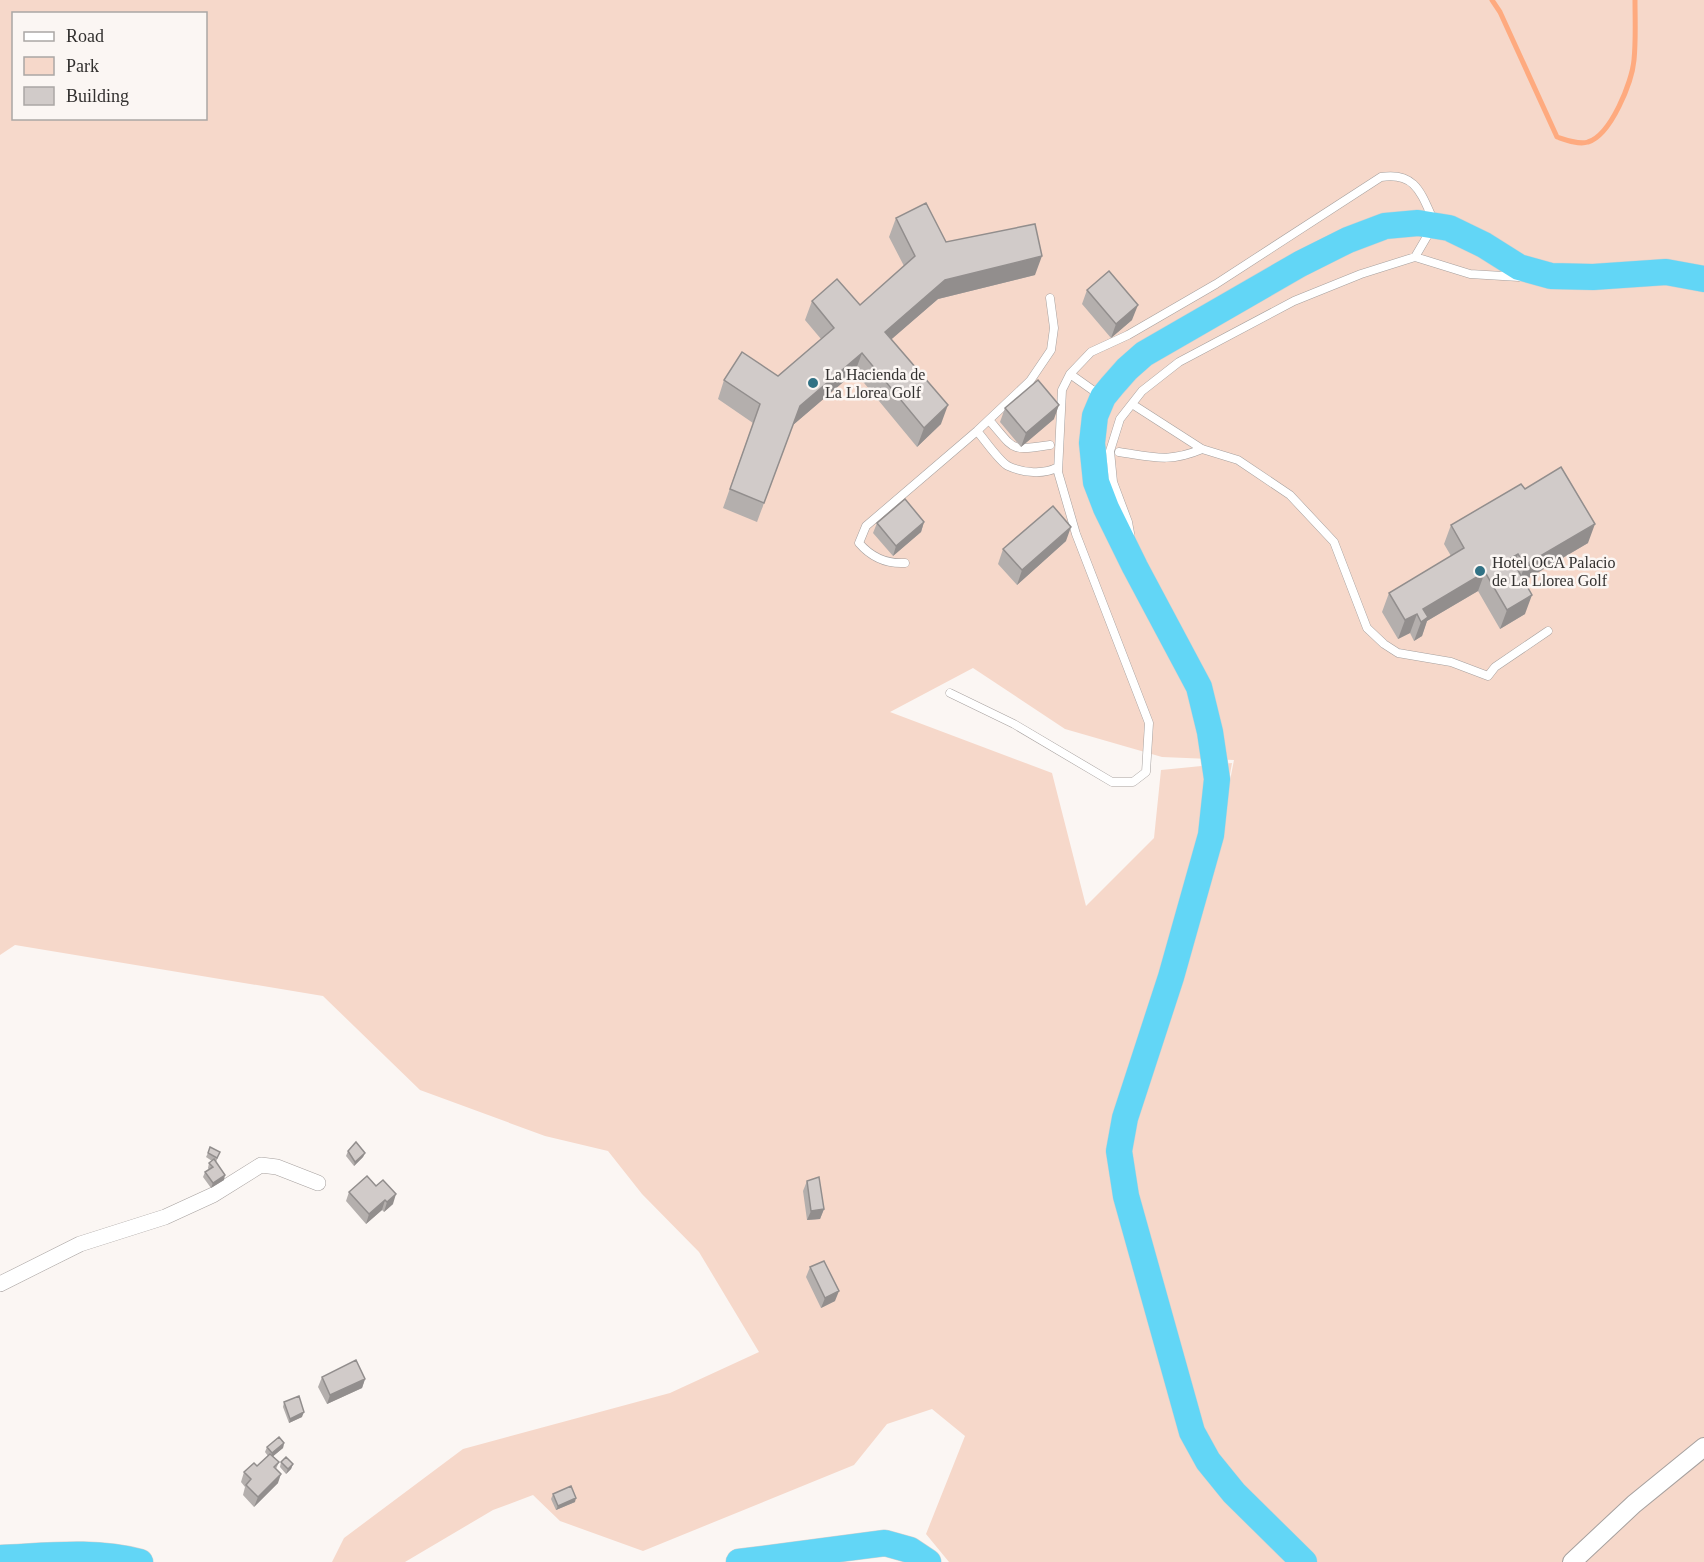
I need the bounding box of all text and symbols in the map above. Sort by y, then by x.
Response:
legend [12,12,207,120]
text: Road [66,26,104,46]
text: Park [66,56,99,76]
text: Building [66,86,129,106]
place label: La Hacienda de La Llorea Golf [825,366,925,401]
marker: La Hacienda de La Llorea Golf [806,376,820,390]
place label: Hotel OCA Palacio de La Llorea Golf [1492,554,1616,589]
marker: Hotel OCA Palacio de La Llorea Golf [1473,564,1487,578]

